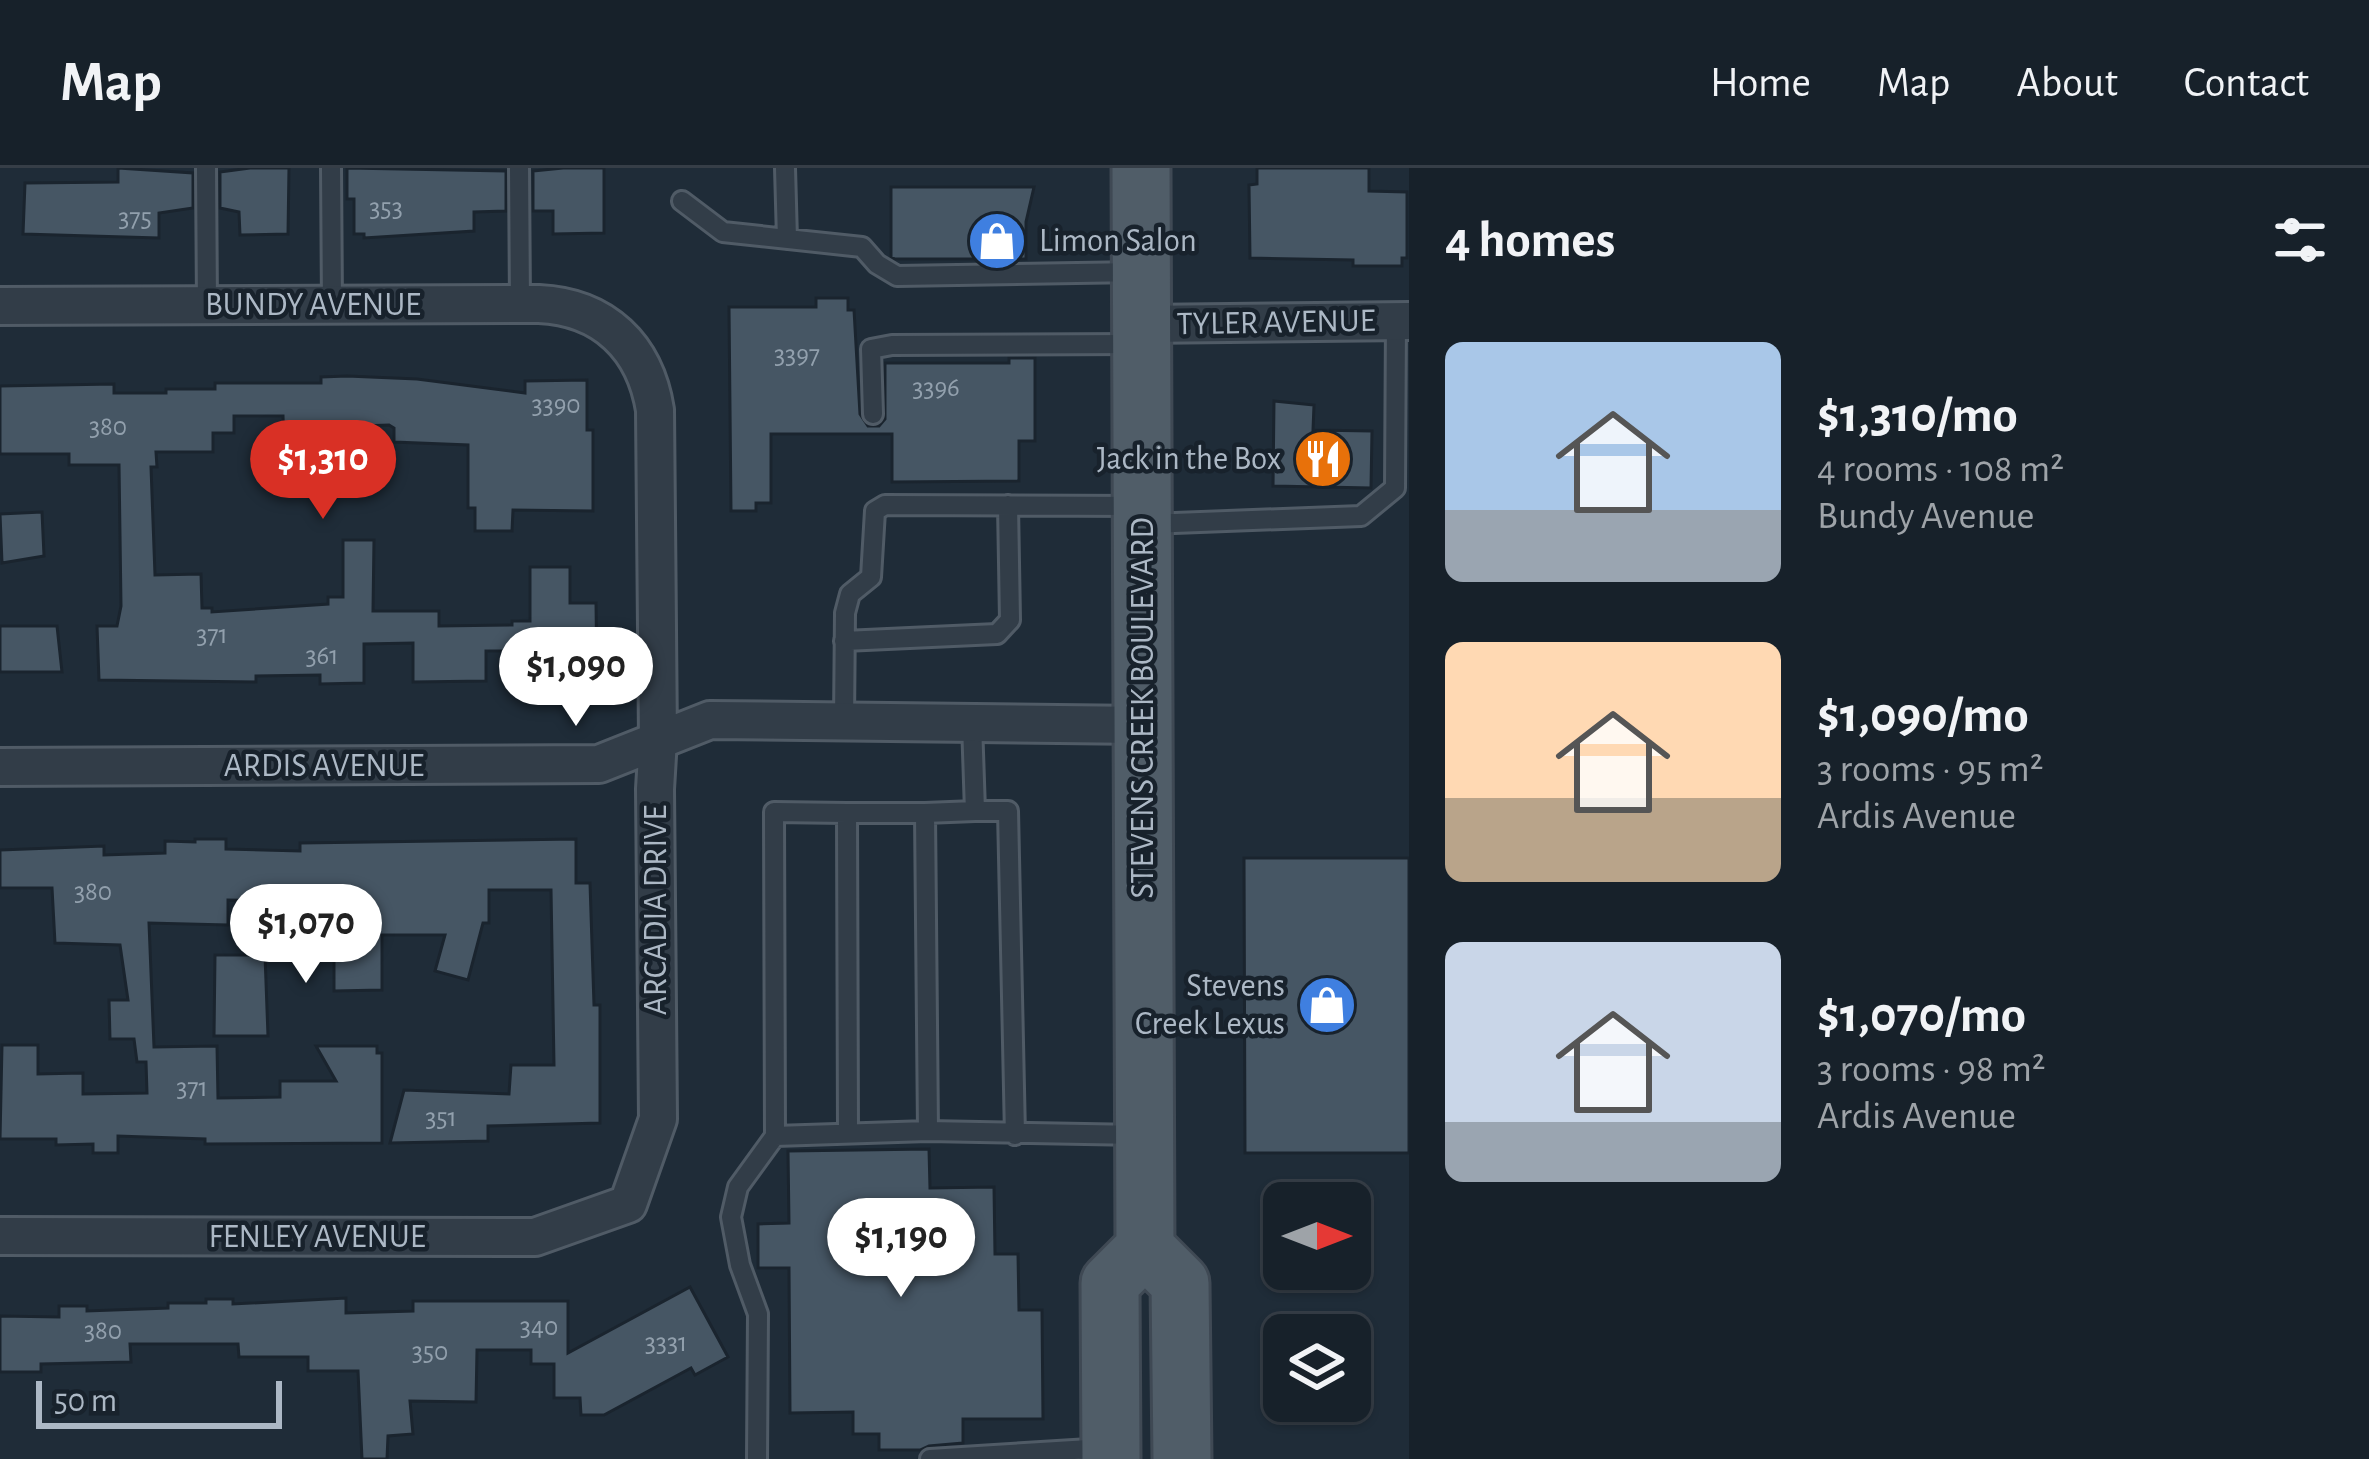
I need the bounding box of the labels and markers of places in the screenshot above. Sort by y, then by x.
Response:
shop icon: Limon Salon [966,210,1028,272]
place label: Limon Salon [1039,225,1197,258]
pin: $1,310 [225,420,421,522]
restaurant icon: Jack in the Box [1292,428,1354,490]
place label: Jack in the Box [1097,443,1281,476]
pin: $1,090 [478,627,674,729]
pin: $1,070 [208,884,404,986]
place label: Stevens Creek Lexus [1135,970,1285,1041]
shop icon: Stevens Creek Lexus [1296,974,1358,1036]
pin: $1,190 [803,1198,999,1300]

